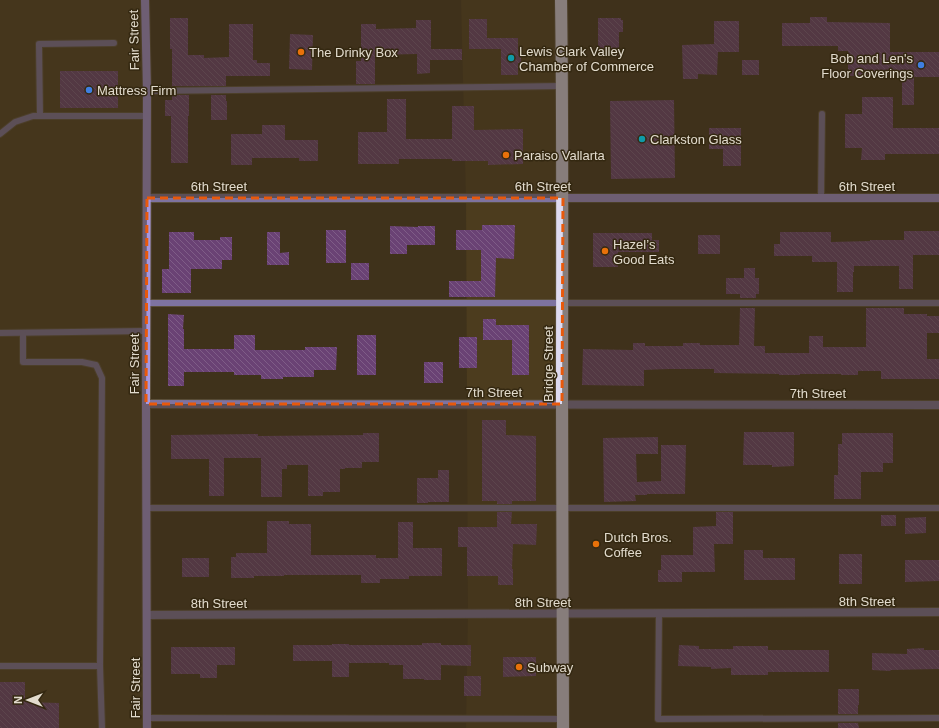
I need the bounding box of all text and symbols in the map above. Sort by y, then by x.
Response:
street label: Fair Street [126,9,142,70]
place label: Lewis Clark Valley Chamber of Commerce [519,44,654,74]
place label: The Drinky Box [309,45,398,60]
marker: The Drinky Box [296,47,306,57]
place label: Bob and Len's Floor Coverings [821,51,913,81]
marker: Lewis Clark Valley Chamber of Commerce [506,53,516,63]
marker: Bob and Len's Floor Coverings [916,60,926,70]
place label: Mattress Firm [97,83,176,98]
marker: Mattress Firm [84,85,94,95]
place label: Clarkston Glass [650,132,742,147]
marker: Clarkston Glass [637,134,647,144]
place label: Paraiso Vallarta [514,148,606,163]
marker: Paraiso Vallarta [501,150,511,160]
street label: 6th Street [191,179,248,194]
street label: 6th Street [515,179,572,194]
street label: 6th Street [839,179,896,194]
place label: Hazel’s Good Eats [613,237,675,267]
marker: Hazel’s Good Eats [600,246,610,256]
street label: Bridge Street [541,326,556,402]
street label: Fair Street [127,333,142,394]
street label: 7th Street [466,385,523,400]
street label: 7th Street [790,386,847,401]
place label: Dutch Bros. Coffee [604,530,672,560]
marker: Dutch Bros. Coffee [591,539,601,549]
street label: 8th Street [839,594,896,609]
street label: 8th Street [515,595,572,610]
street label: 8th Street [191,596,248,611]
street label: Fair Street [128,657,143,718]
place label: Subway [527,660,574,675]
marker: Subway [514,662,524,672]
north arrow [8,680,48,720]
text: N [12,696,24,704]

